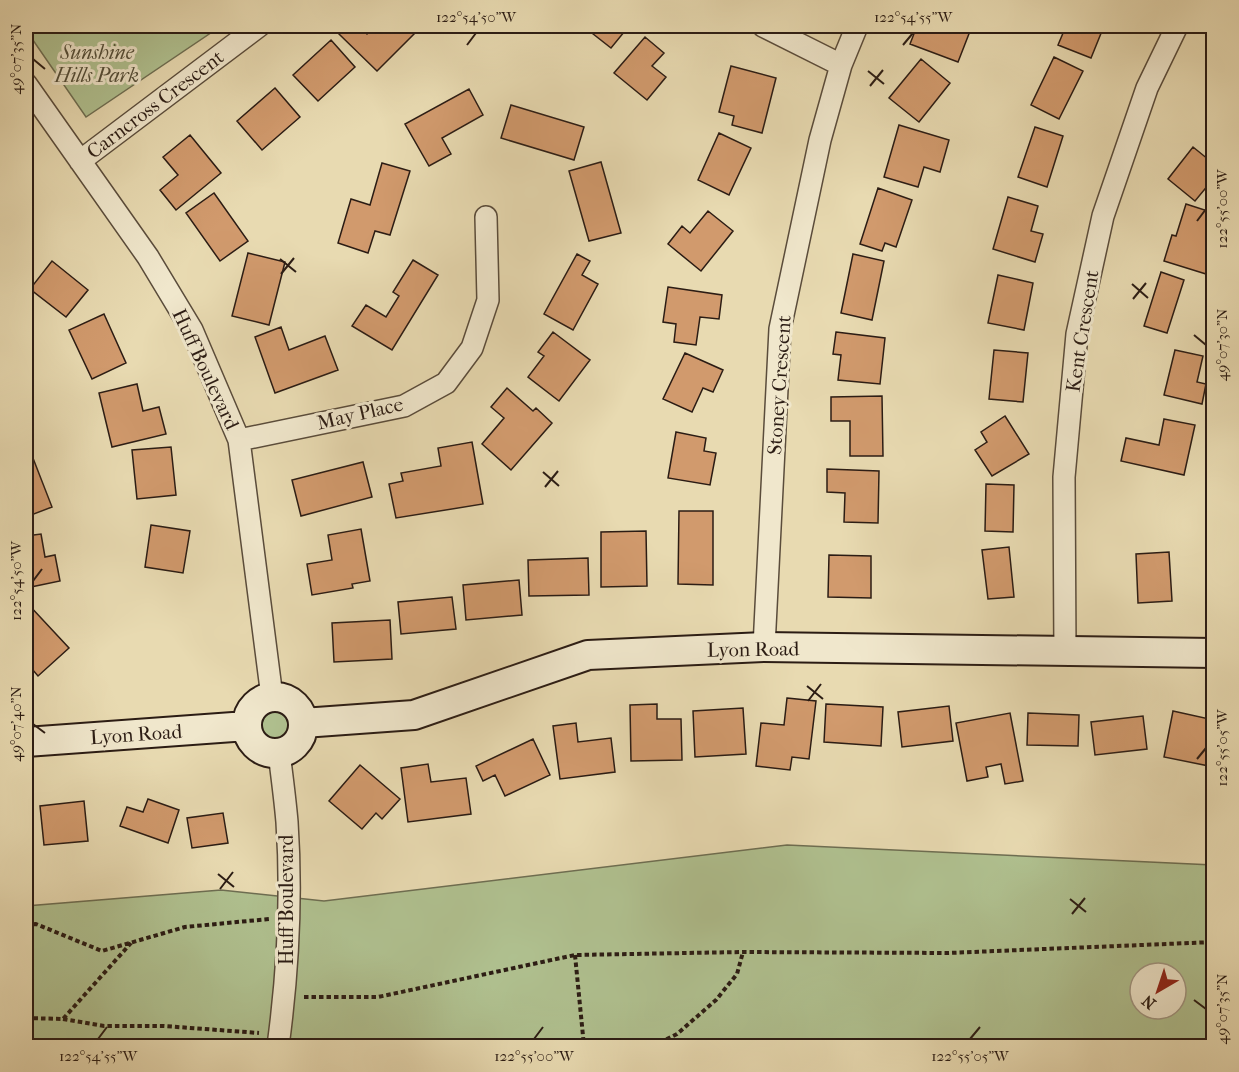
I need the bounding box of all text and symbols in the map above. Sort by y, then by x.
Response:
text: 122°54'50"W [436,8,517,26]
text: 122°54'55"W [874,8,953,26]
text: 49°07'35"N [7,23,25,94]
park label: Sunshine Hills Park [54,41,139,87]
street label: Carncross Crescent [82,45,228,163]
text: 122°55'00"W [1213,168,1231,249]
street label: Kent Crescent [1061,268,1104,394]
street label: Huff Boulevard [168,305,244,434]
text: 49°07'30"N [1213,308,1231,381]
street label: Stoney Crescent [763,314,796,456]
street label: May Place [315,392,406,435]
text: 122°54'50"W [7,540,25,621]
street label: Lyon Road [707,637,800,662]
text: 49°07'40"N [7,686,25,762]
text: 122°55'05"W [1213,708,1231,787]
street label: Lyon Road [89,720,184,749]
street label: Huff Boulevard [275,834,298,965]
north arrow [1128,961,1188,1021]
text: 49°07'35"N [1213,973,1231,1044]
text: N [1138,991,1160,1013]
text: 122°54'55"W [59,1047,138,1065]
text: 122°55'00"W [494,1047,575,1065]
text: 122°55'05"W [931,1047,1010,1065]

